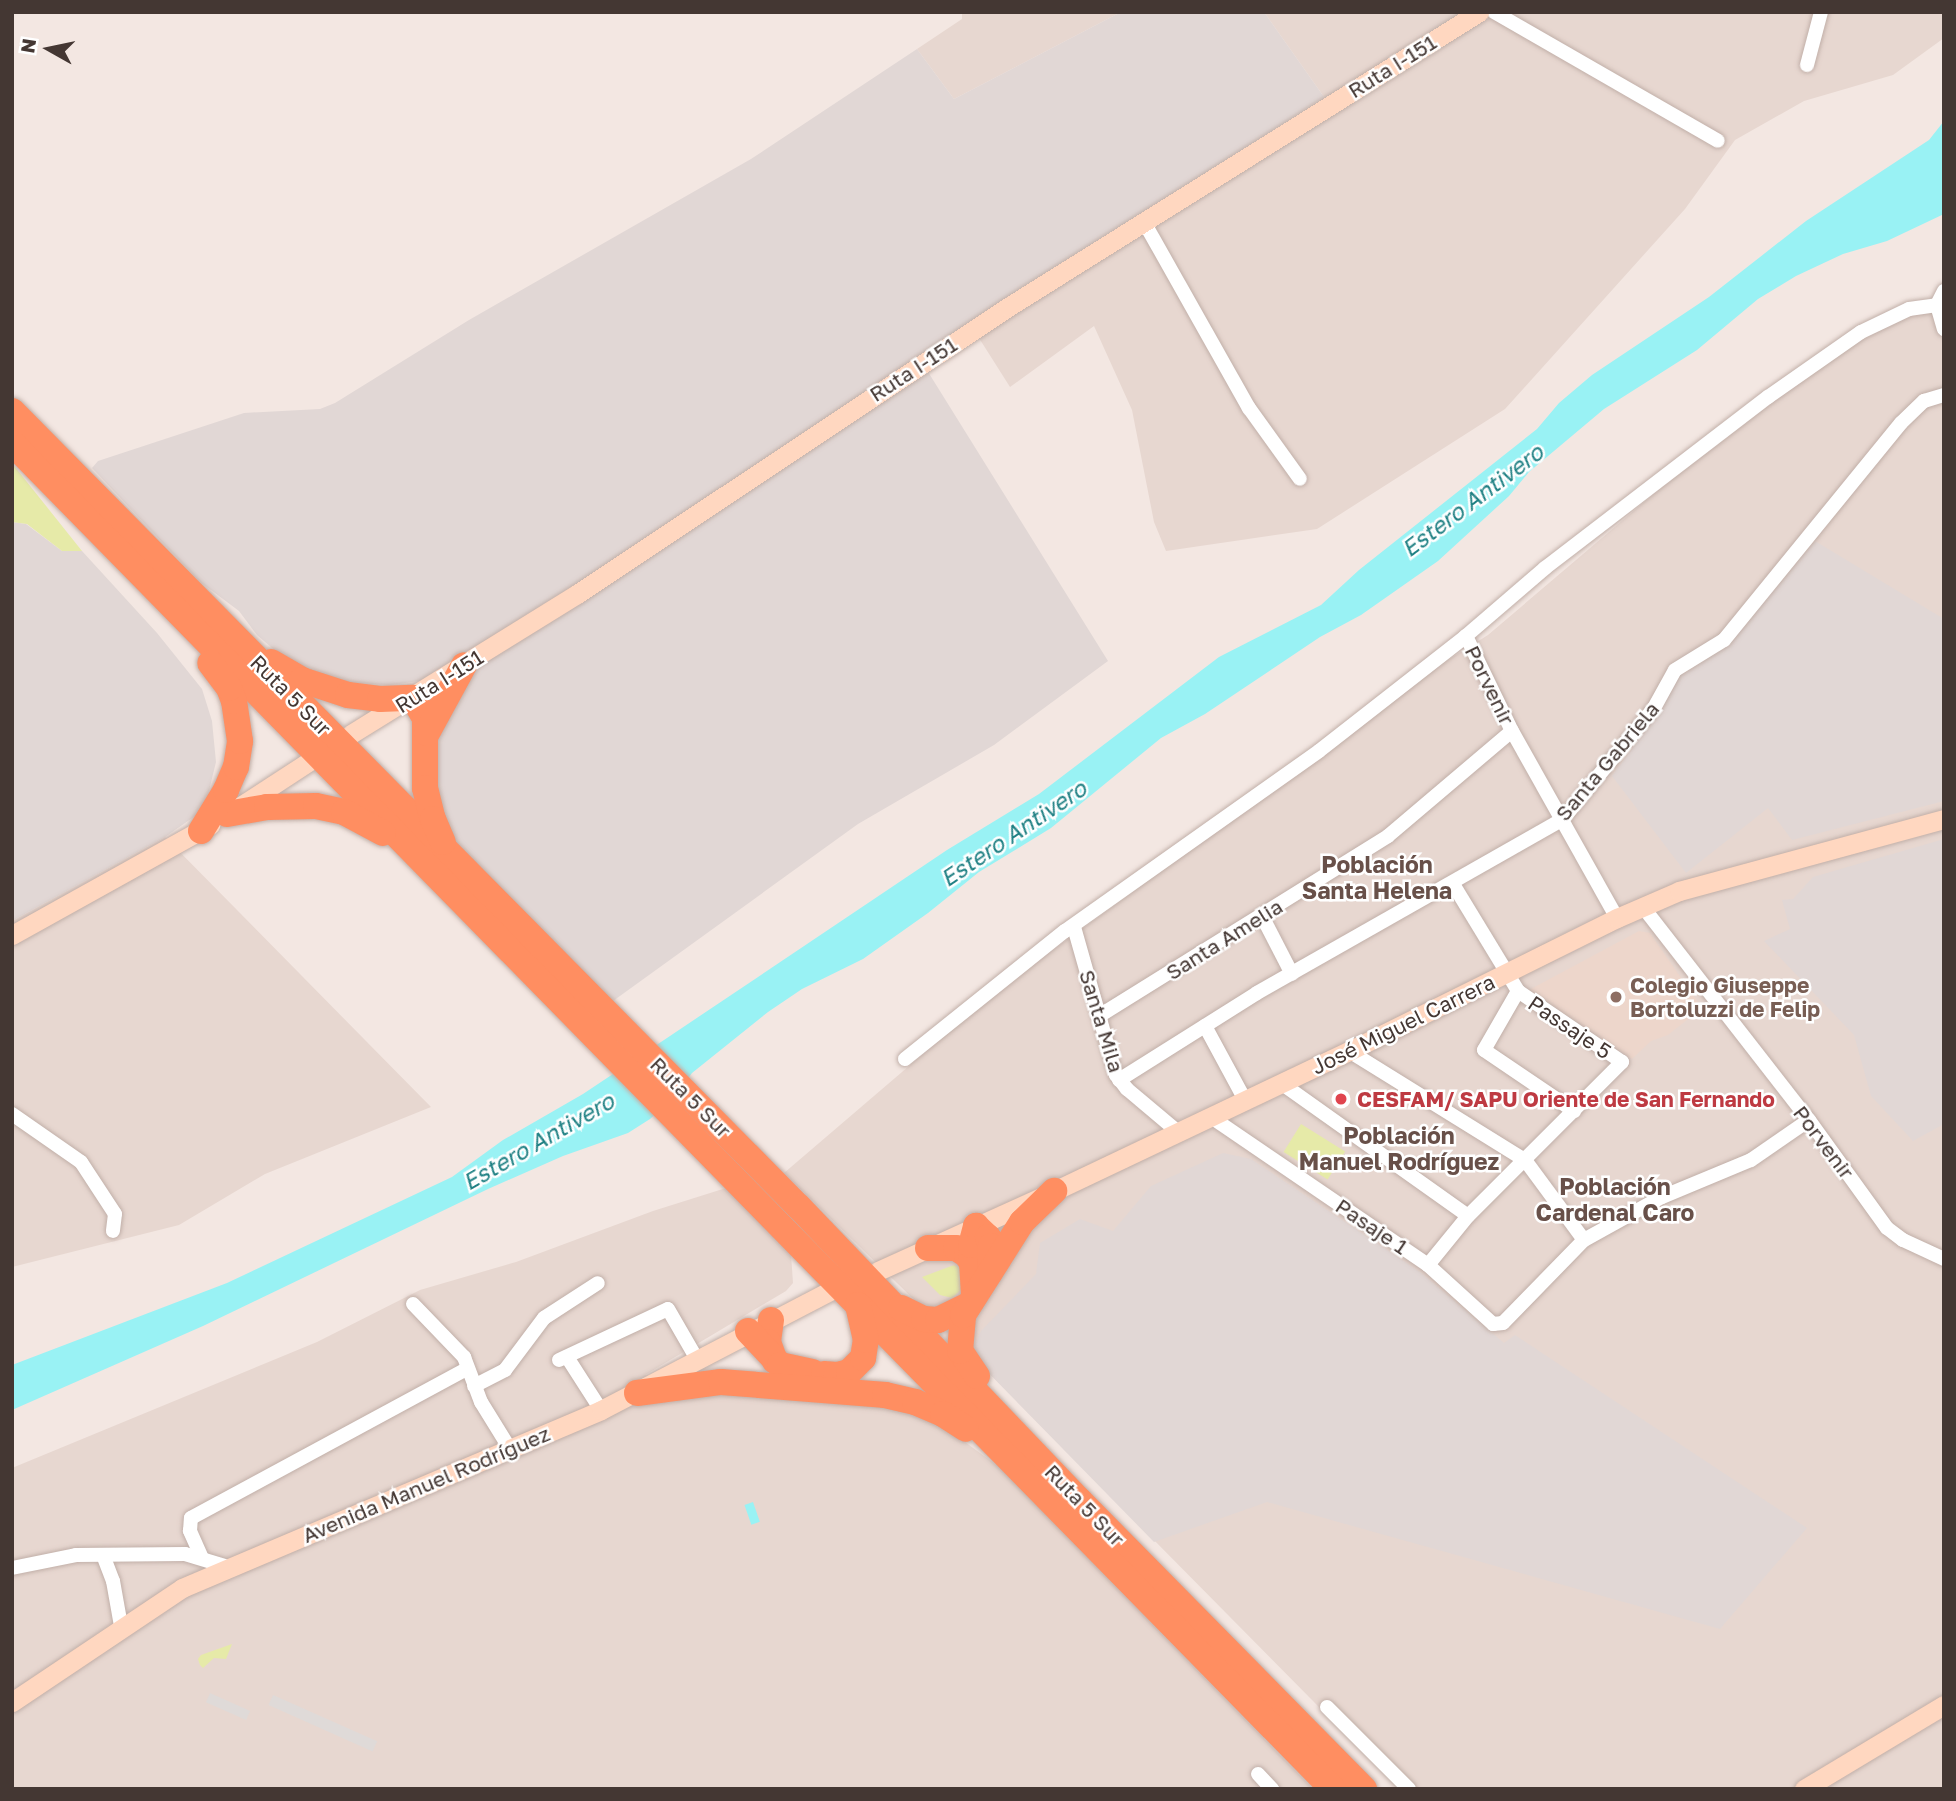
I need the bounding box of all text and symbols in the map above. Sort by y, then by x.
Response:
north arrow [14,14,84,84]
street label: Ruta I-151 [1343,29,1441,103]
text: N [15,37,40,55]
street label: Ruta I-151 [865,331,961,407]
water label: Estero Antivero [1396,438,1548,562]
street label: Porvenir [1460,641,1520,729]
street label: Ruta I-151 [390,644,488,718]
street label: Ruta 5 Sur [245,649,337,741]
street label: Santa Gabriela [1550,696,1664,826]
water label: Estero Antivero [935,774,1091,892]
district label: Población Santa Helena [1302,850,1452,904]
street label: Santa Amelia [1161,893,1287,985]
street label: Santa Mila [1074,967,1130,1075]
street label: José Miguel Carrera [1307,969,1499,1079]
place label: Colegio Giuseppe Bortoluzzi de Felip [1630,972,1820,1022]
marker: Colegio Giuseppe Bortoluzzi de Felip [1608,989,1624,1005]
street label: Passaje 5 [1524,990,1616,1064]
street label: Ruta 5 Sur [645,1051,737,1143]
place label: CESFAM/ SAPU Oriente de San Fernando [1357,1086,1775,1112]
water label: Estero Antivero [457,1087,619,1195]
marker: CESFAM/ SAPU Oriente de San Fernando [1331,1089,1351,1109]
street label: Porvenir [1788,1100,1860,1184]
district label: Población Manuel Rodríguez [1299,1121,1499,1175]
district label: Población Cardenal Caro [1536,1172,1694,1226]
street label: Pasaje 1 [1331,1193,1413,1259]
street label: Avenida Manuel Rodríguez [298,1420,554,1548]
street label: Ruta 5 Sur [1040,1459,1130,1551]

